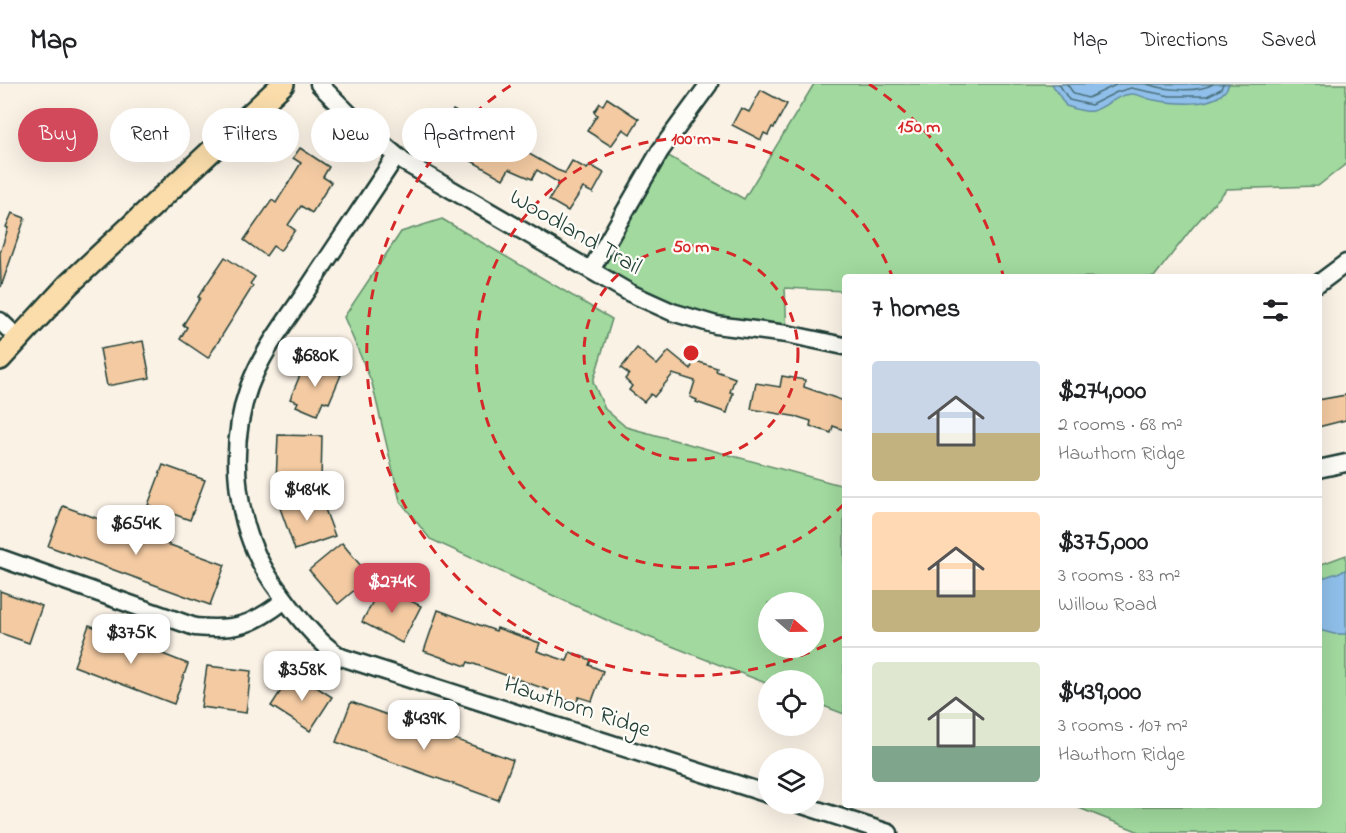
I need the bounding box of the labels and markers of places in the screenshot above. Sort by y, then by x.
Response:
pin: $680K [273,337,357,388]
centre of rings [681,343,701,363]
pin: $484K [265,471,349,522]
pin: $654K [94,505,178,556]
pin: $274K [350,563,434,614]
pin: $375K [89,614,173,665]
pin: $358K [260,651,344,702]
pin: $439K [382,700,466,751]

